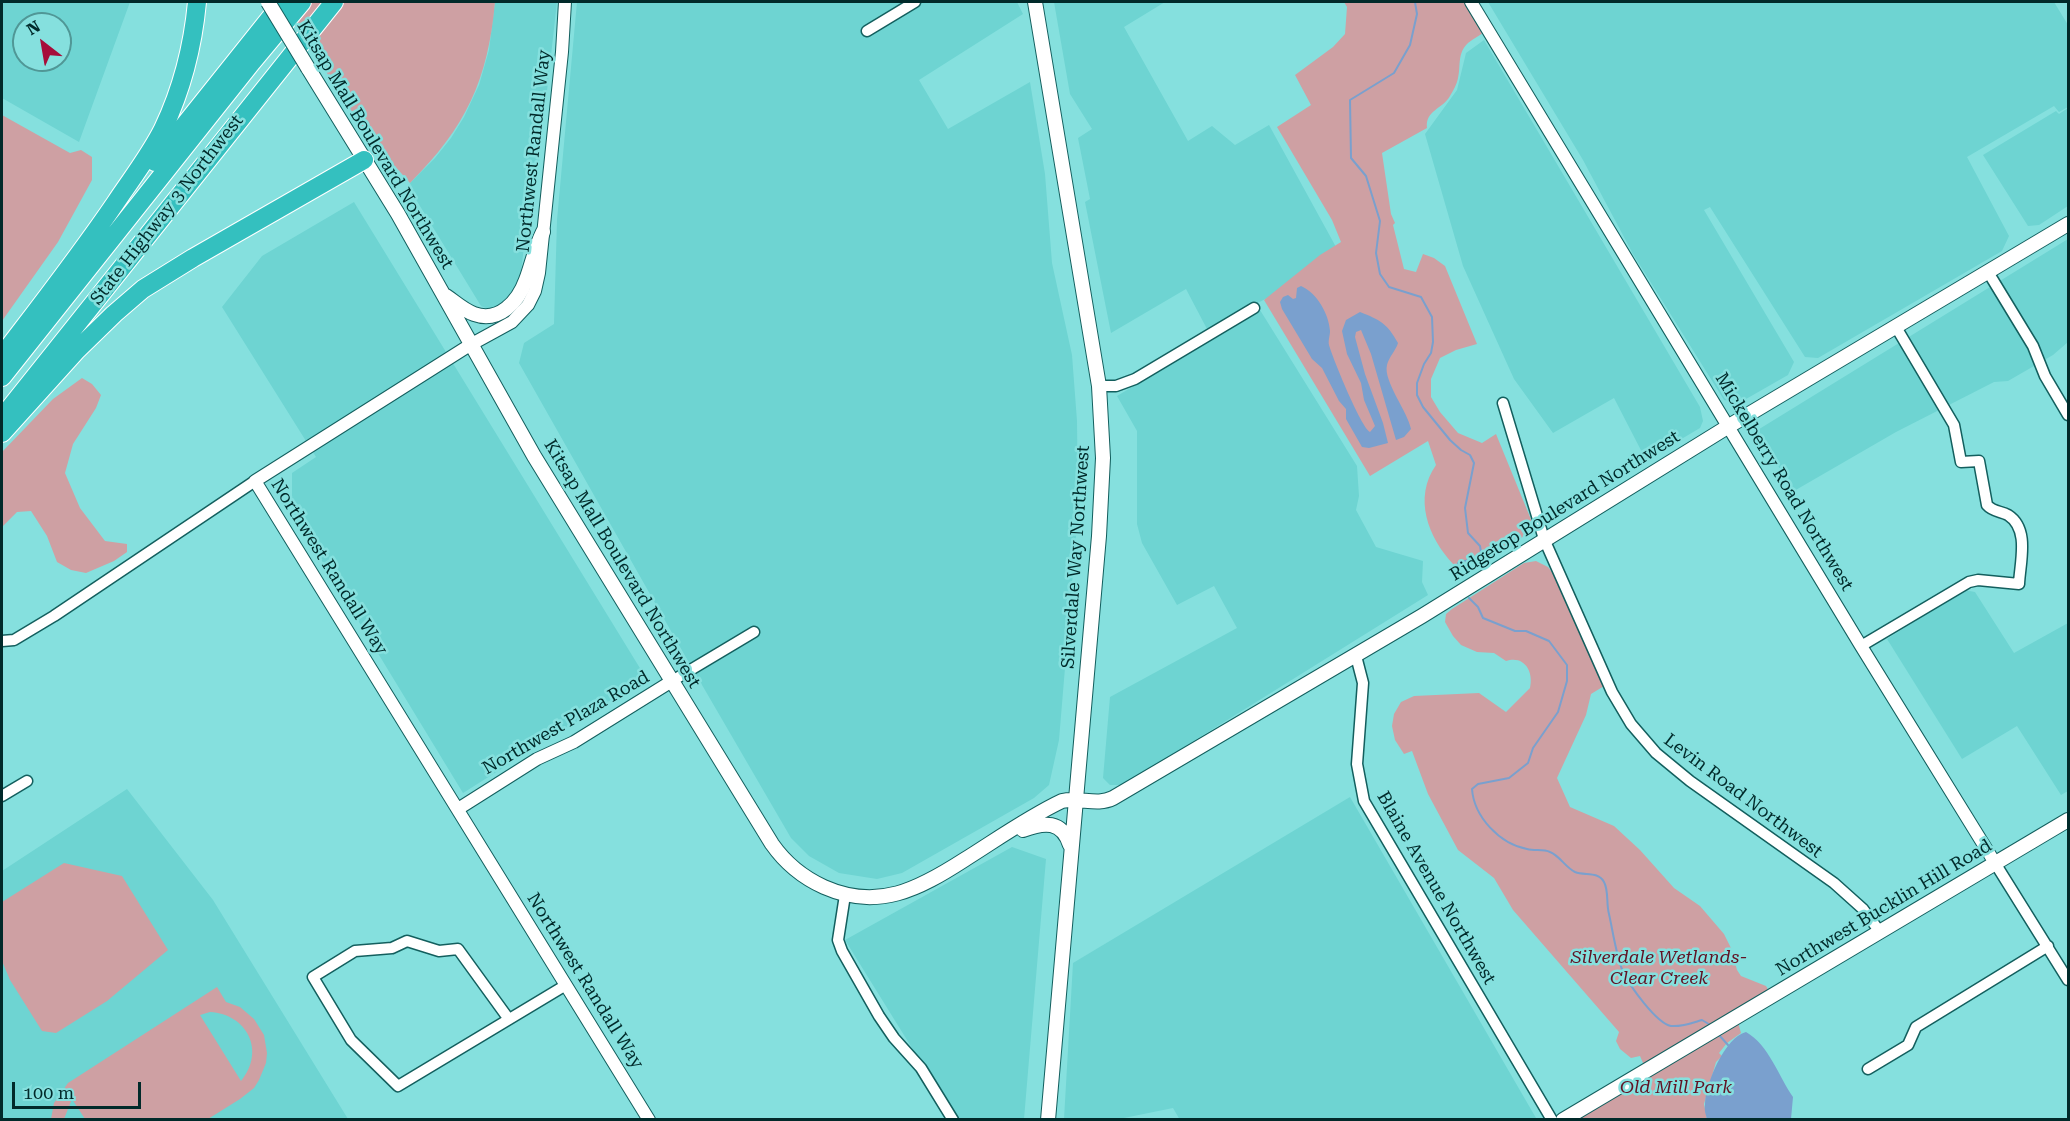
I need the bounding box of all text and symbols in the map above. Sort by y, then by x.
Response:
north arrow [12,12,72,72]
text: N [23,17,44,39]
street label: Kitsap Mall Boulevard Northwest [292,17,458,273]
street label: Northwest Randall Way [513,49,555,253]
street label: State Highway 3 Northwest [86,111,248,309]
street label: Mickelberry Road Northwest [1710,369,1858,595]
street label: Ridgetop Boulevard Northwest [1446,426,1684,586]
street label: Kitsap Mall Boulevard Northwest [539,436,705,692]
street label: Silverdale Way Northwest [1057,445,1095,669]
street label: Northwest Randall Way [266,475,392,659]
street label: Northwest Plaza Road [479,666,653,780]
street label: Levin Road Northwest [1660,729,1826,863]
street label: Blaine Avenue Northwest [1372,788,1500,988]
street label: Northwest Bucklin Hill Road [1772,835,1996,981]
street label: Northwest Randall Way [522,889,648,1073]
park label: Silverdale Wetlands- Clear Creek [1571,947,1747,990]
scale bar [15,1070,144,1108]
park label: Old Mill Park [1620,1077,1732,1099]
text: 100 m [23,1082,74,1103]

